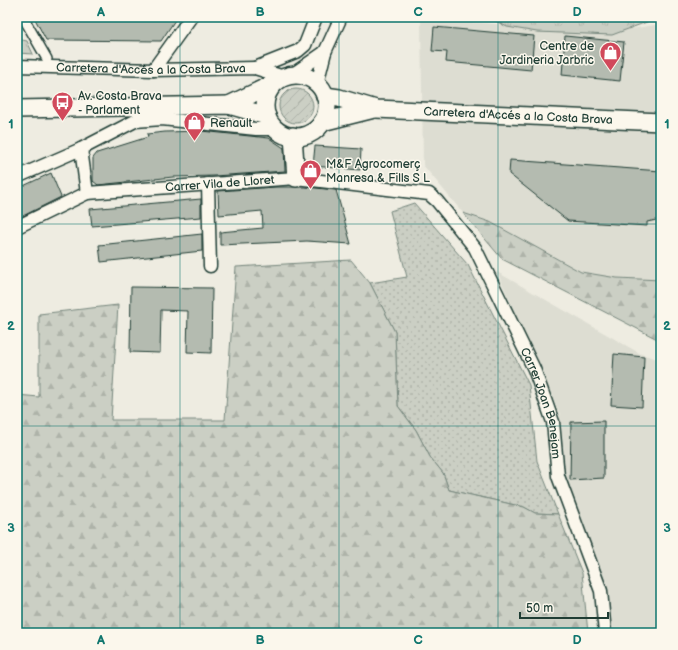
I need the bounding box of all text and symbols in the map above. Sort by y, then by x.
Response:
text: A [96,4,105,20]
text: B [255,4,265,20]
text: C [413,4,423,20]
text: D [572,4,582,20]
place label: Centre de Jardineria Jarbric [500,39,594,68]
shop icon: Centre de Jardineria Jarbric [597,40,623,73]
street label: Carretera d'Accés a la Costa Brava [56,60,246,78]
place label: Av. Costa Brava - Parlament [78,89,162,118]
bus stop icon: Av. Costa Brava - Parlament [49,90,75,123]
street label: Carretera d'Accés a la Costa Brava [423,104,613,128]
shop icon: Renault [182,110,208,143]
text: 1 [8,116,14,132]
place label: Renault [210,116,253,131]
text: 1 [664,116,670,132]
place label: M&F Agrocomerç Manresa & Fills S L [326,157,430,186]
shop icon: M&F Agrocomerç Manresa & Fills S L [297,158,323,191]
street label: Carrer Vila de Lloret [165,173,275,195]
text: 2 [7,318,15,334]
text: 2 [663,318,671,334]
street label: Carrer Joan Benejam [517,345,563,460]
text: 3 [7,520,15,536]
text: 3 [663,520,671,536]
scale bar [520,594,608,620]
text: 50 m [526,601,553,616]
text: A [96,632,105,648]
text: B [255,632,265,648]
text: C [413,632,423,648]
text: D [572,632,582,648]

